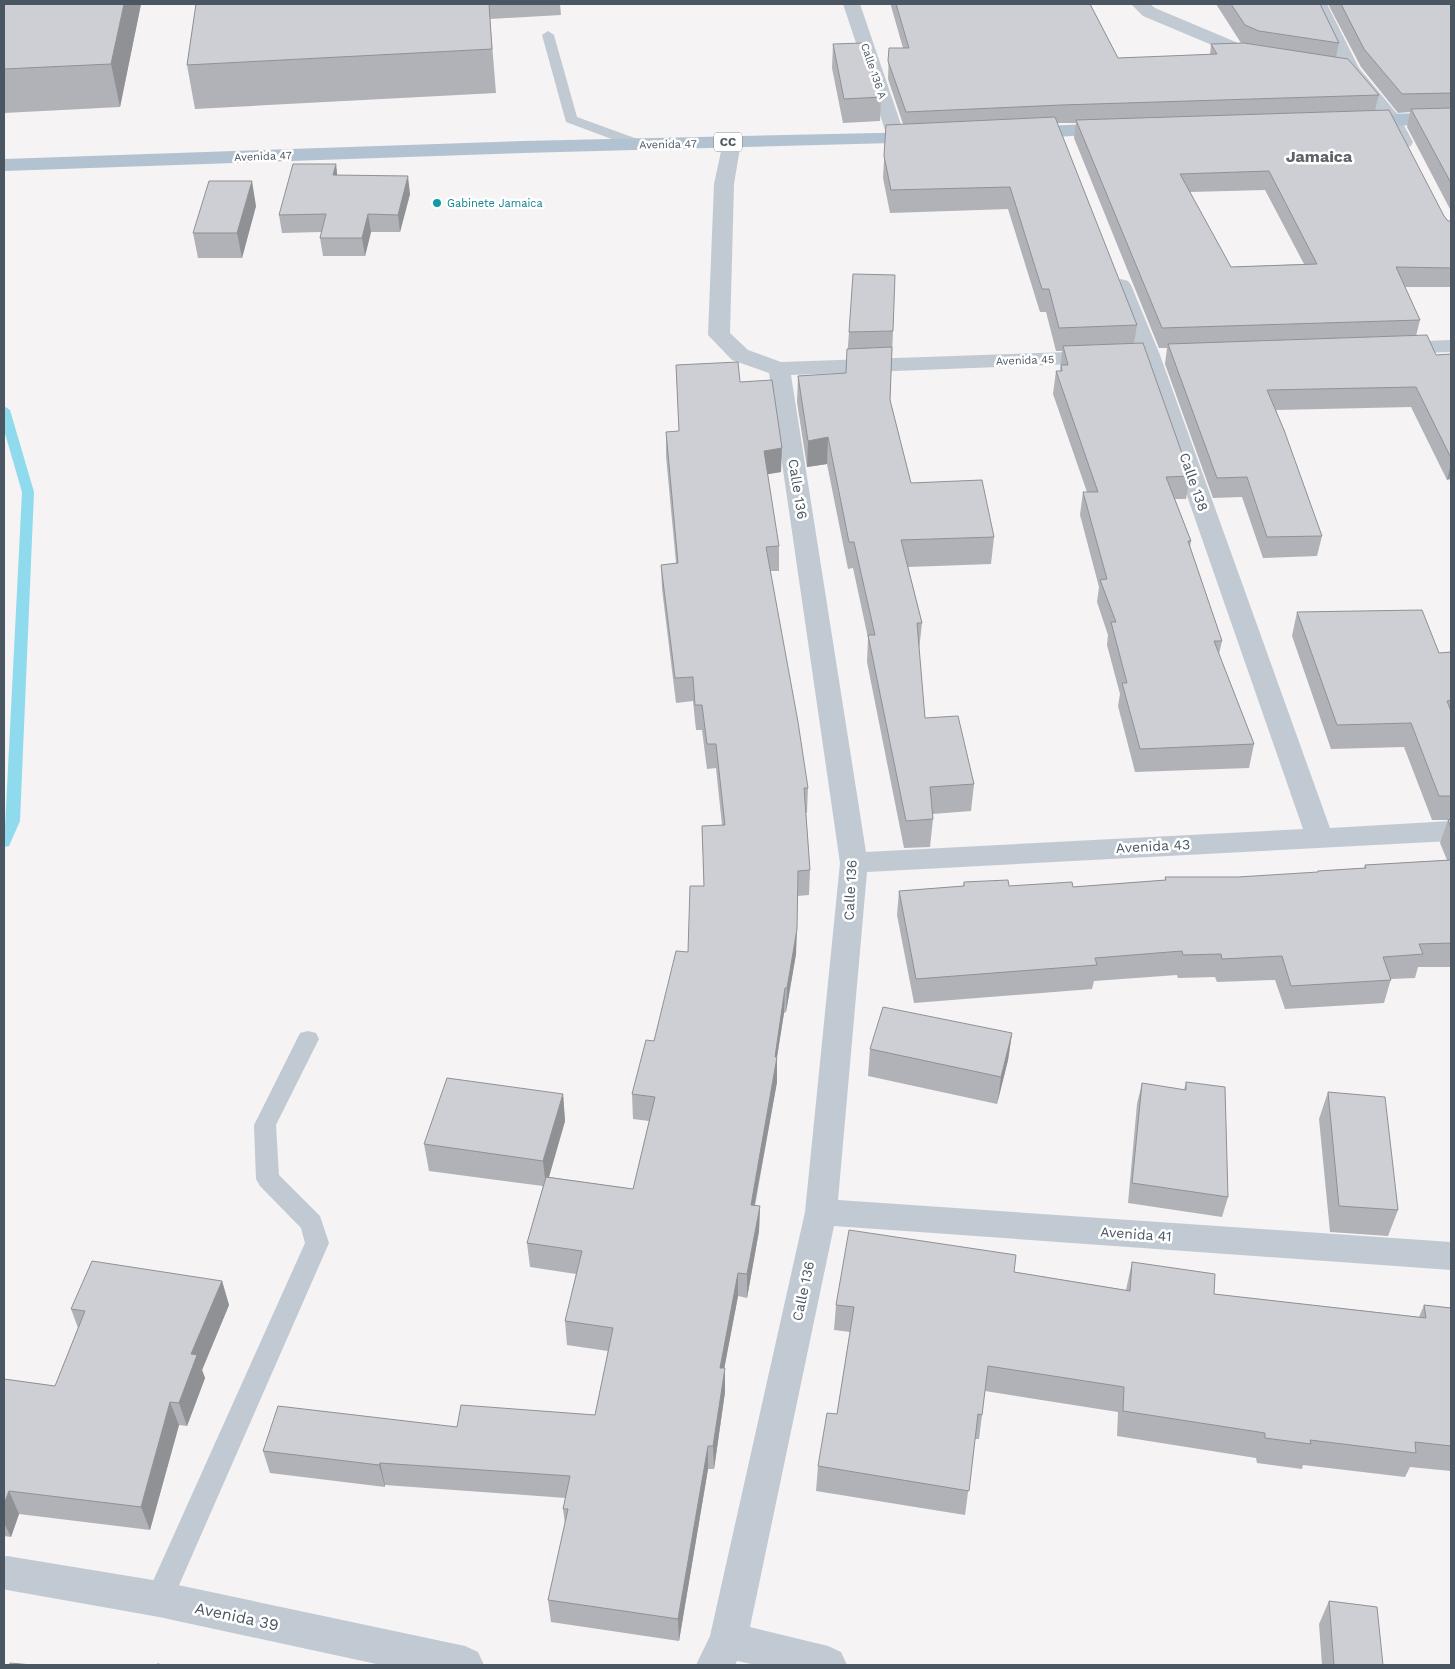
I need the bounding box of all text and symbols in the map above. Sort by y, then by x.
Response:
street label: Calle 136 A [858,41,889,101]
road number: CC [714,132,742,152]
street label: Avenida 47 [639,137,697,152]
district label: Jamaica [1286,147,1353,166]
street label: Avenida 47 [234,149,292,164]
marker: Gabinete Jamaica [431,197,443,209]
place label: Gabinete Jamaica [447,197,543,210]
street label: Avenida 45 [996,353,1054,368]
street label: Calle 138 [1177,451,1211,513]
street label: Calle 136 [785,458,811,520]
street label: Avenida 43 [1115,836,1191,856]
street label: Calle 136 [840,859,860,921]
street label: Avenida 41 [1100,1224,1172,1244]
street label: Calle 136 [789,1260,817,1322]
street label: Avenida 39 [193,1598,281,1635]

